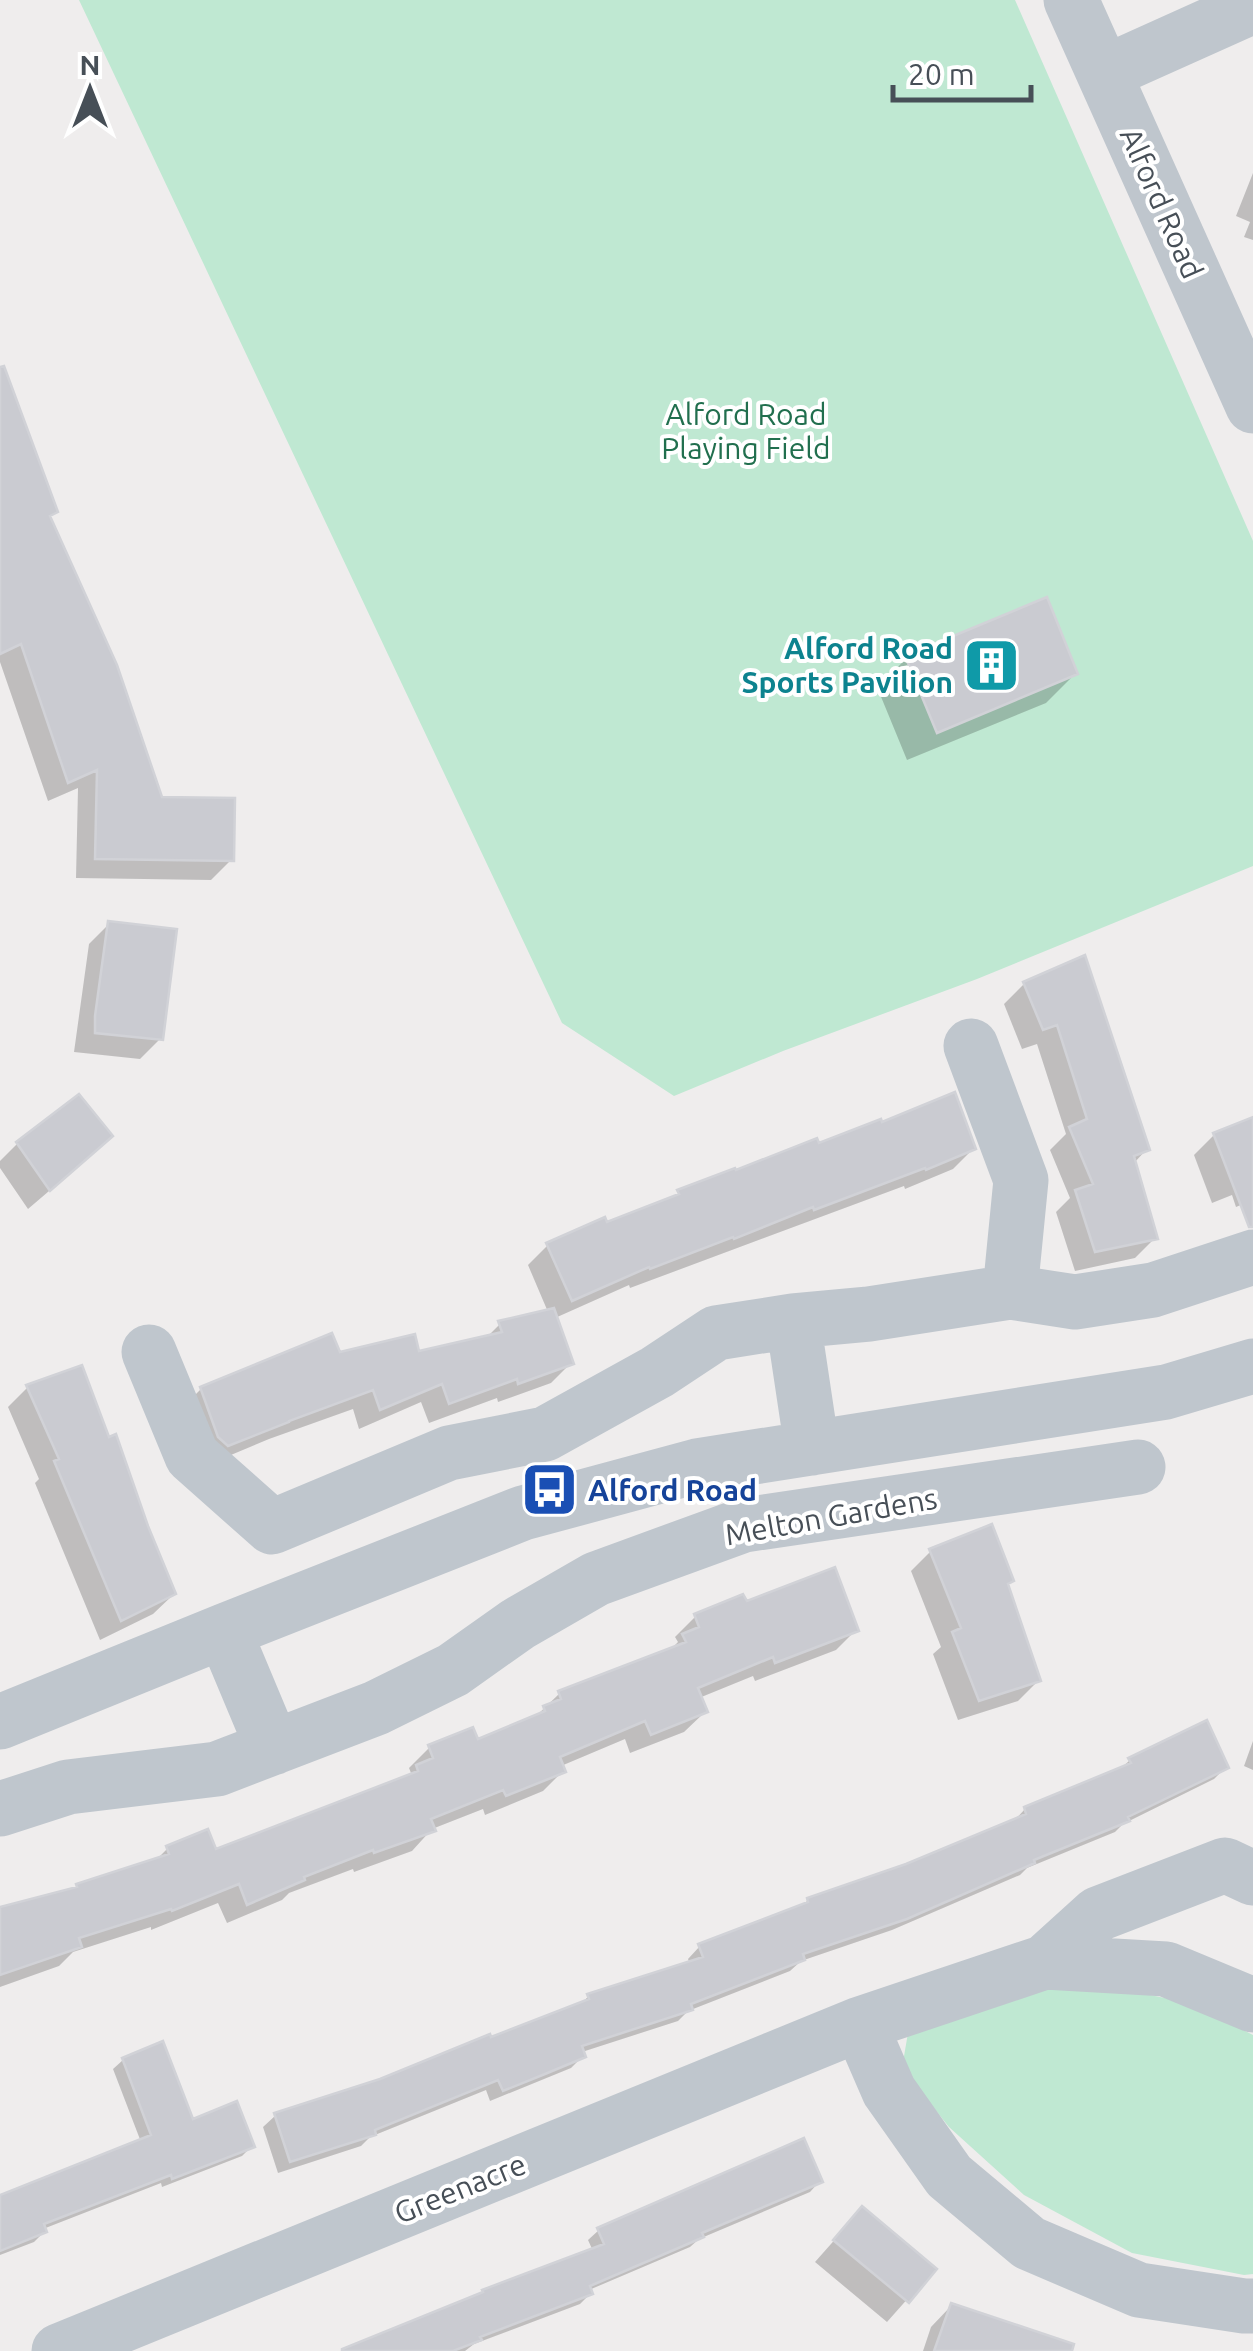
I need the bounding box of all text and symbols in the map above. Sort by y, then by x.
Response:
north arrow [40,40,140,140]
scale bar [893,40,1030,102]
text: N [80,49,100,80]
text: 20 m [908,57,975,91]
street label: Alford Road [1114,122,1210,284]
park label: Alford Road Playing Field [661,397,831,465]
place label: Alford Road Sports Pavilion [742,631,953,699]
building icon: Alford Road Sports Pavilion [962,635,1022,695]
bus stop icon: Alford Road [519,1460,579,1520]
place label: Alford Road [588,1473,757,1507]
street label: Melton Gardens [722,1481,940,1551]
street label: Greenacre [389,2146,531,2230]

